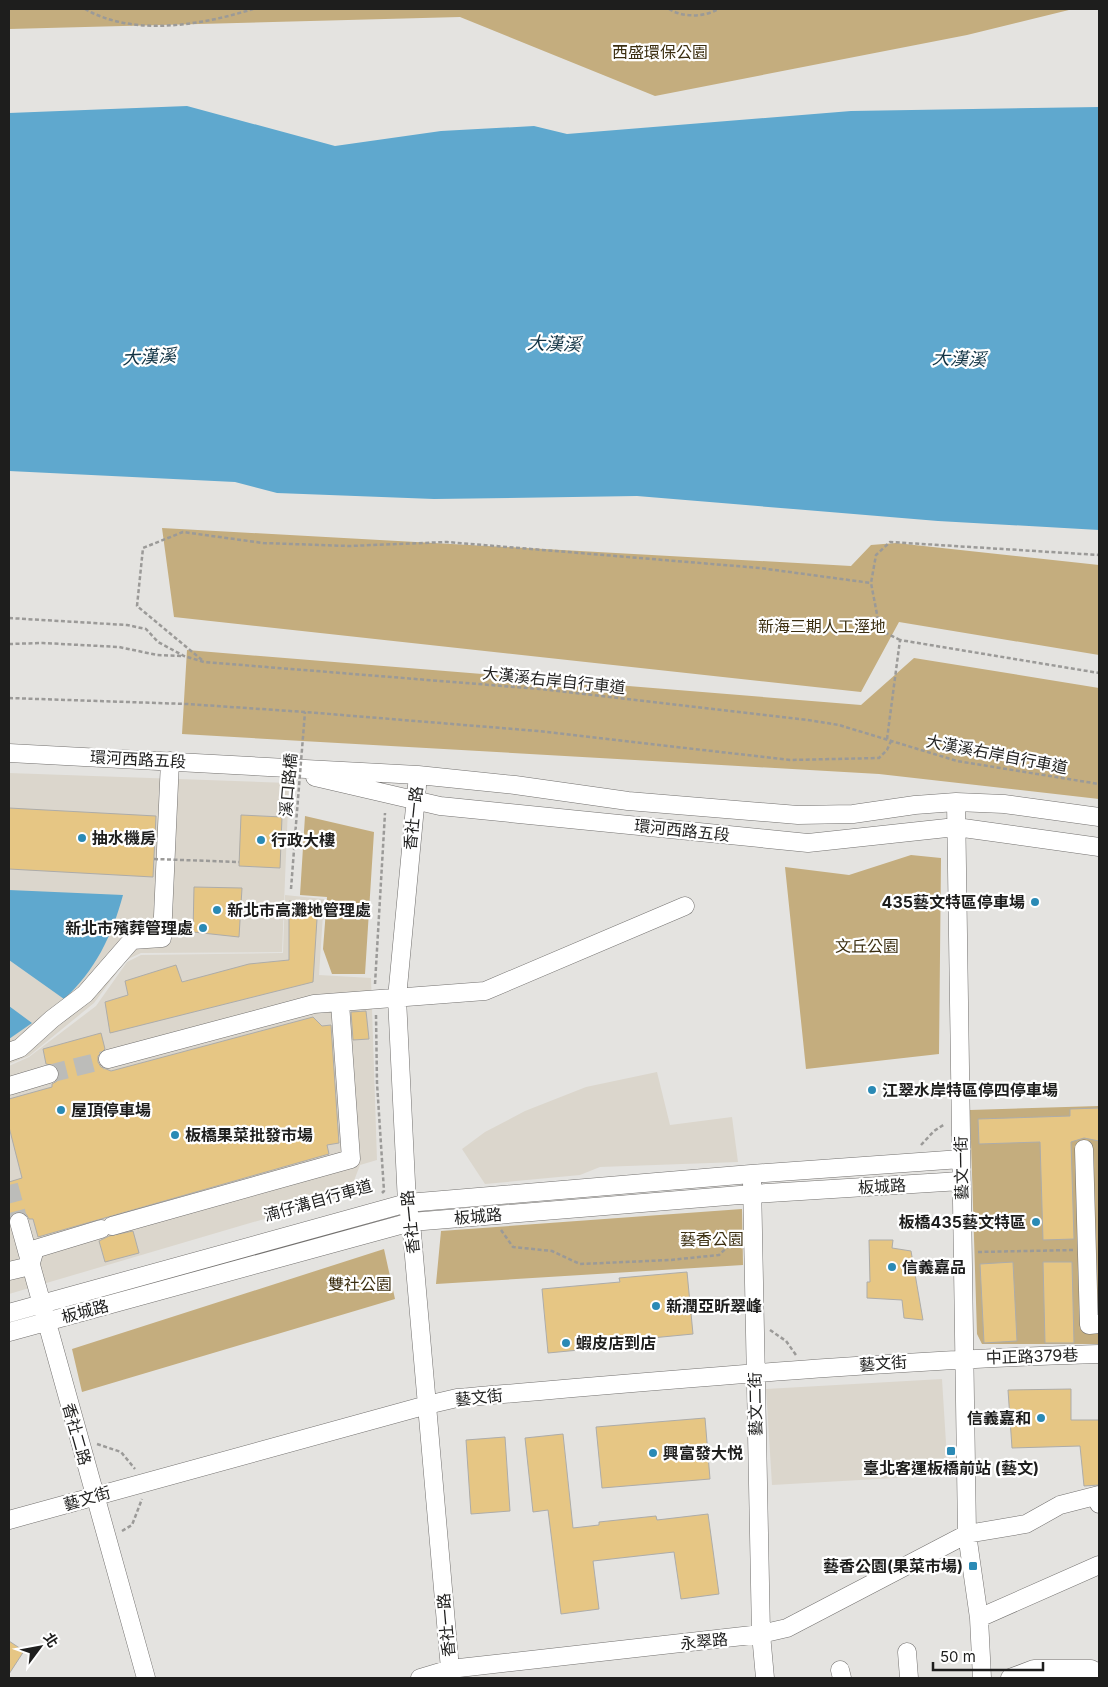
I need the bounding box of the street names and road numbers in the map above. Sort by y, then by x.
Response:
street label: 大漢溪右岸自行車道 [481,663,627,697]
street label: 大漢溪右岸自行車道 [924,730,1070,778]
street label: 環河西路五段 [90,747,186,771]
street label: 溪口路橋 [275,752,301,818]
street label: 香社一路 [400,785,426,851]
street label: 環河西路五段 [633,815,731,845]
street label: 藝文一街 [950,1136,972,1200]
street label: 湳仔溝自行車道 [261,1175,375,1225]
street label: 板城路 [858,1175,906,1197]
street label: 香社一路 [397,1189,423,1255]
street label: 板城路 [453,1204,503,1228]
street label: 板城路 [59,1295,111,1327]
street label: 中正路379巷 [985,1344,1079,1368]
street label: 藝文街 [858,1351,908,1375]
street label: 藝文二街 [744,1372,766,1436]
street label: 藝文街 [454,1385,504,1409]
street label: 香社二路 [59,1400,95,1468]
street label: 藝文街 [61,1482,113,1514]
street label: 香社一路 [433,1592,459,1658]
street label: 永翠路 [679,1629,729,1653]

